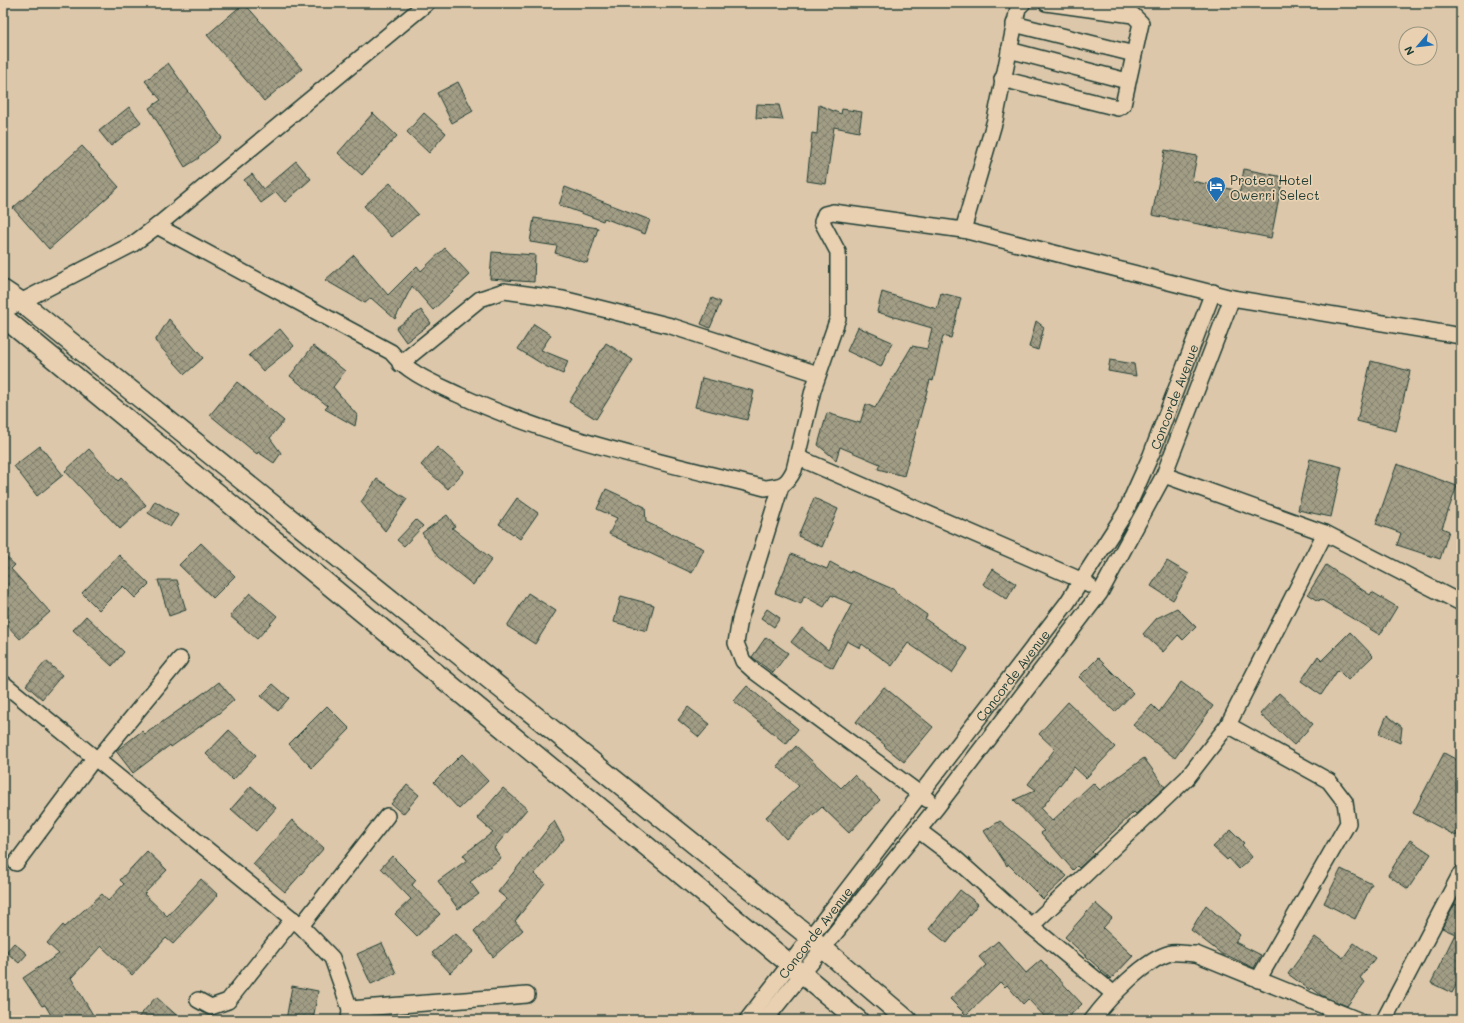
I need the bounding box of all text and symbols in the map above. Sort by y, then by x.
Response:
north arrow [1398,26,1438,66]
text: N [1400,44,1417,58]
place label: Protea Hotel Owerri Select [1230,171,1320,203]
hotel icon: Protea Hotel Owerri Select [1205,175,1227,203]
street label: Concorde Avenue [1146,341,1201,452]
street label: Concorde Avenue [971,625,1053,724]
street label: Concorde Avenue [774,882,855,981]

